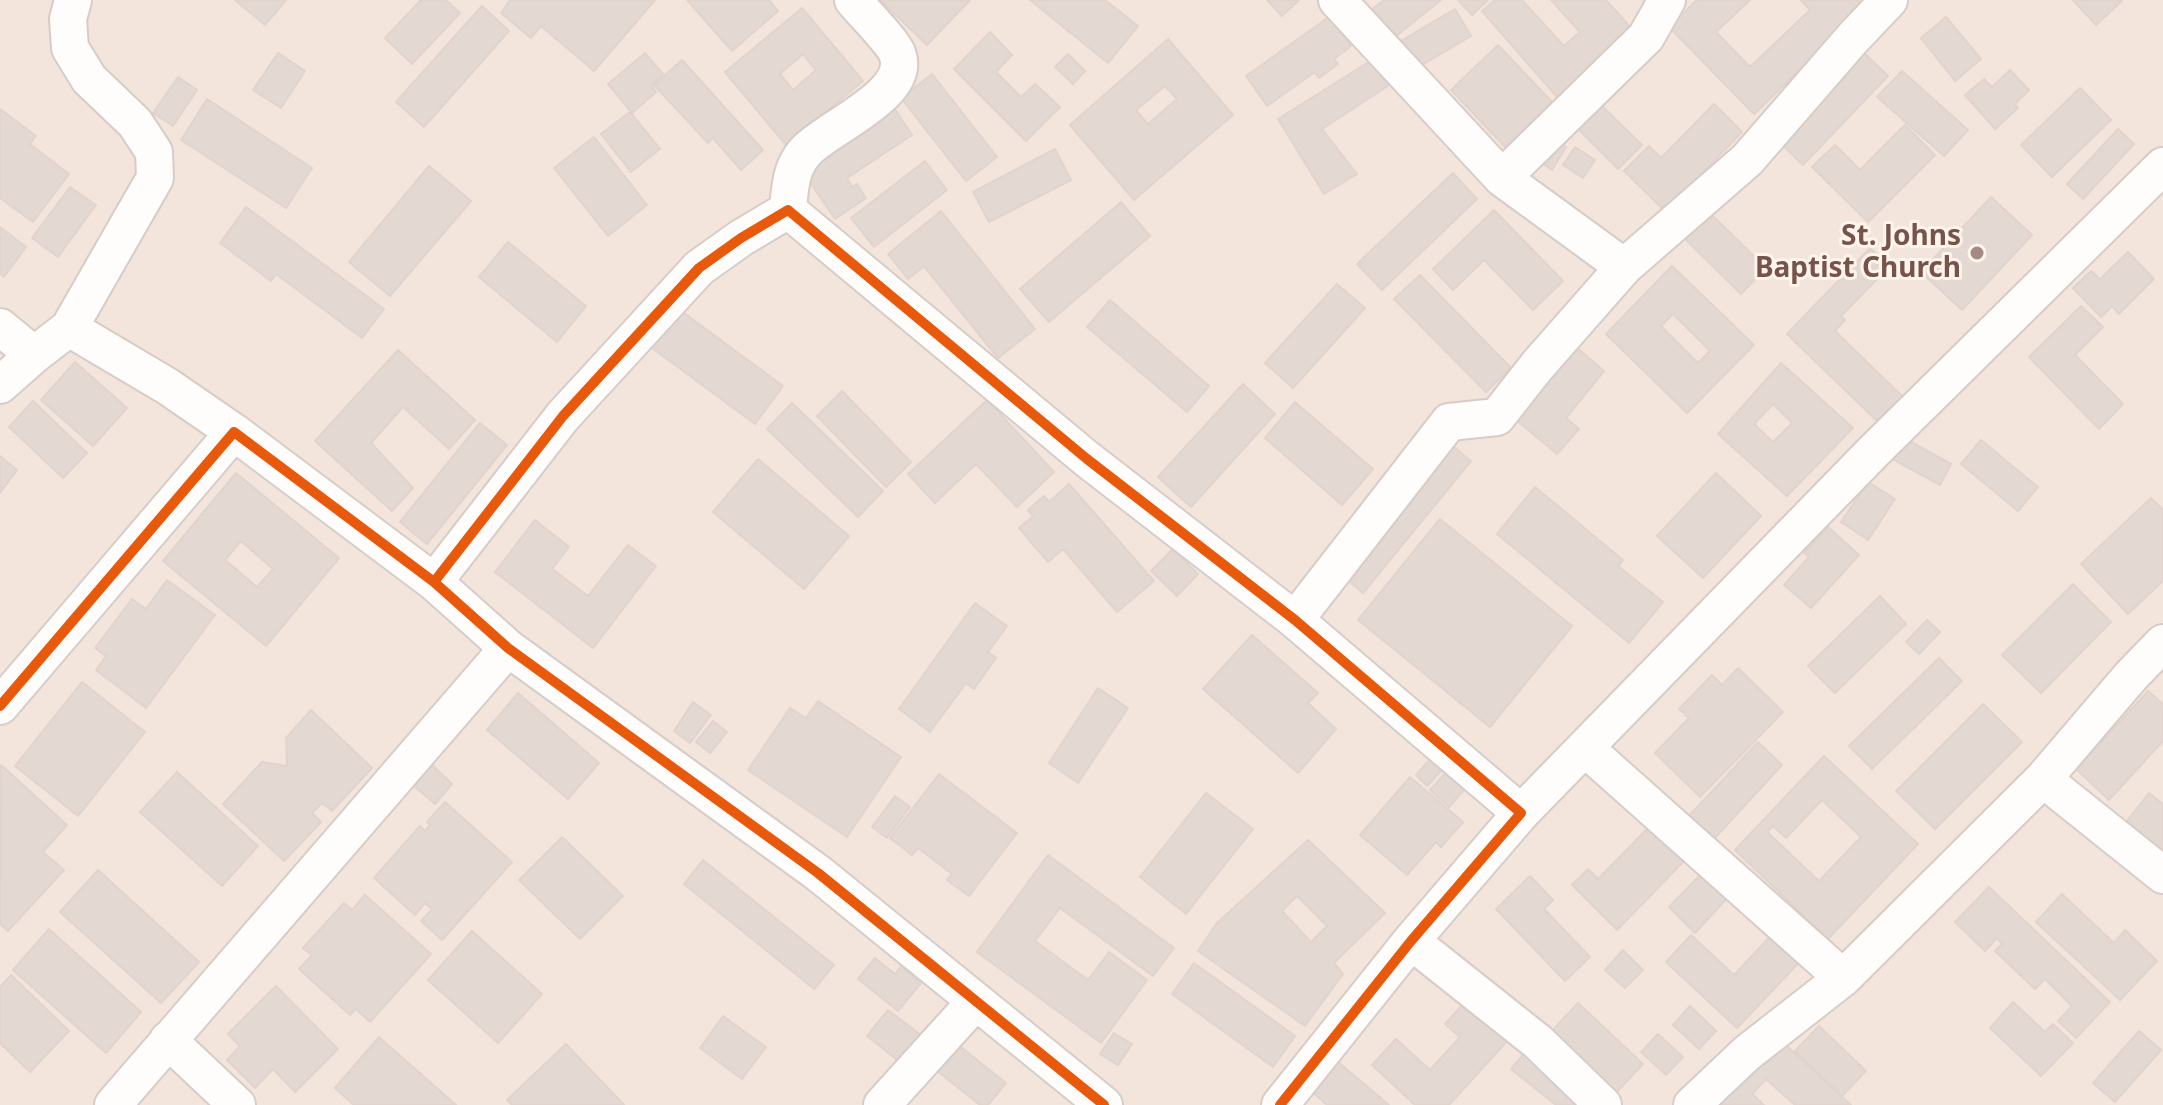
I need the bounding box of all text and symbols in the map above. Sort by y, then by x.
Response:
place label: St. Johns Baptist Church [1755,220,1961,286]
marker: St. Johns Baptist Church [1968,244,1986,262]

